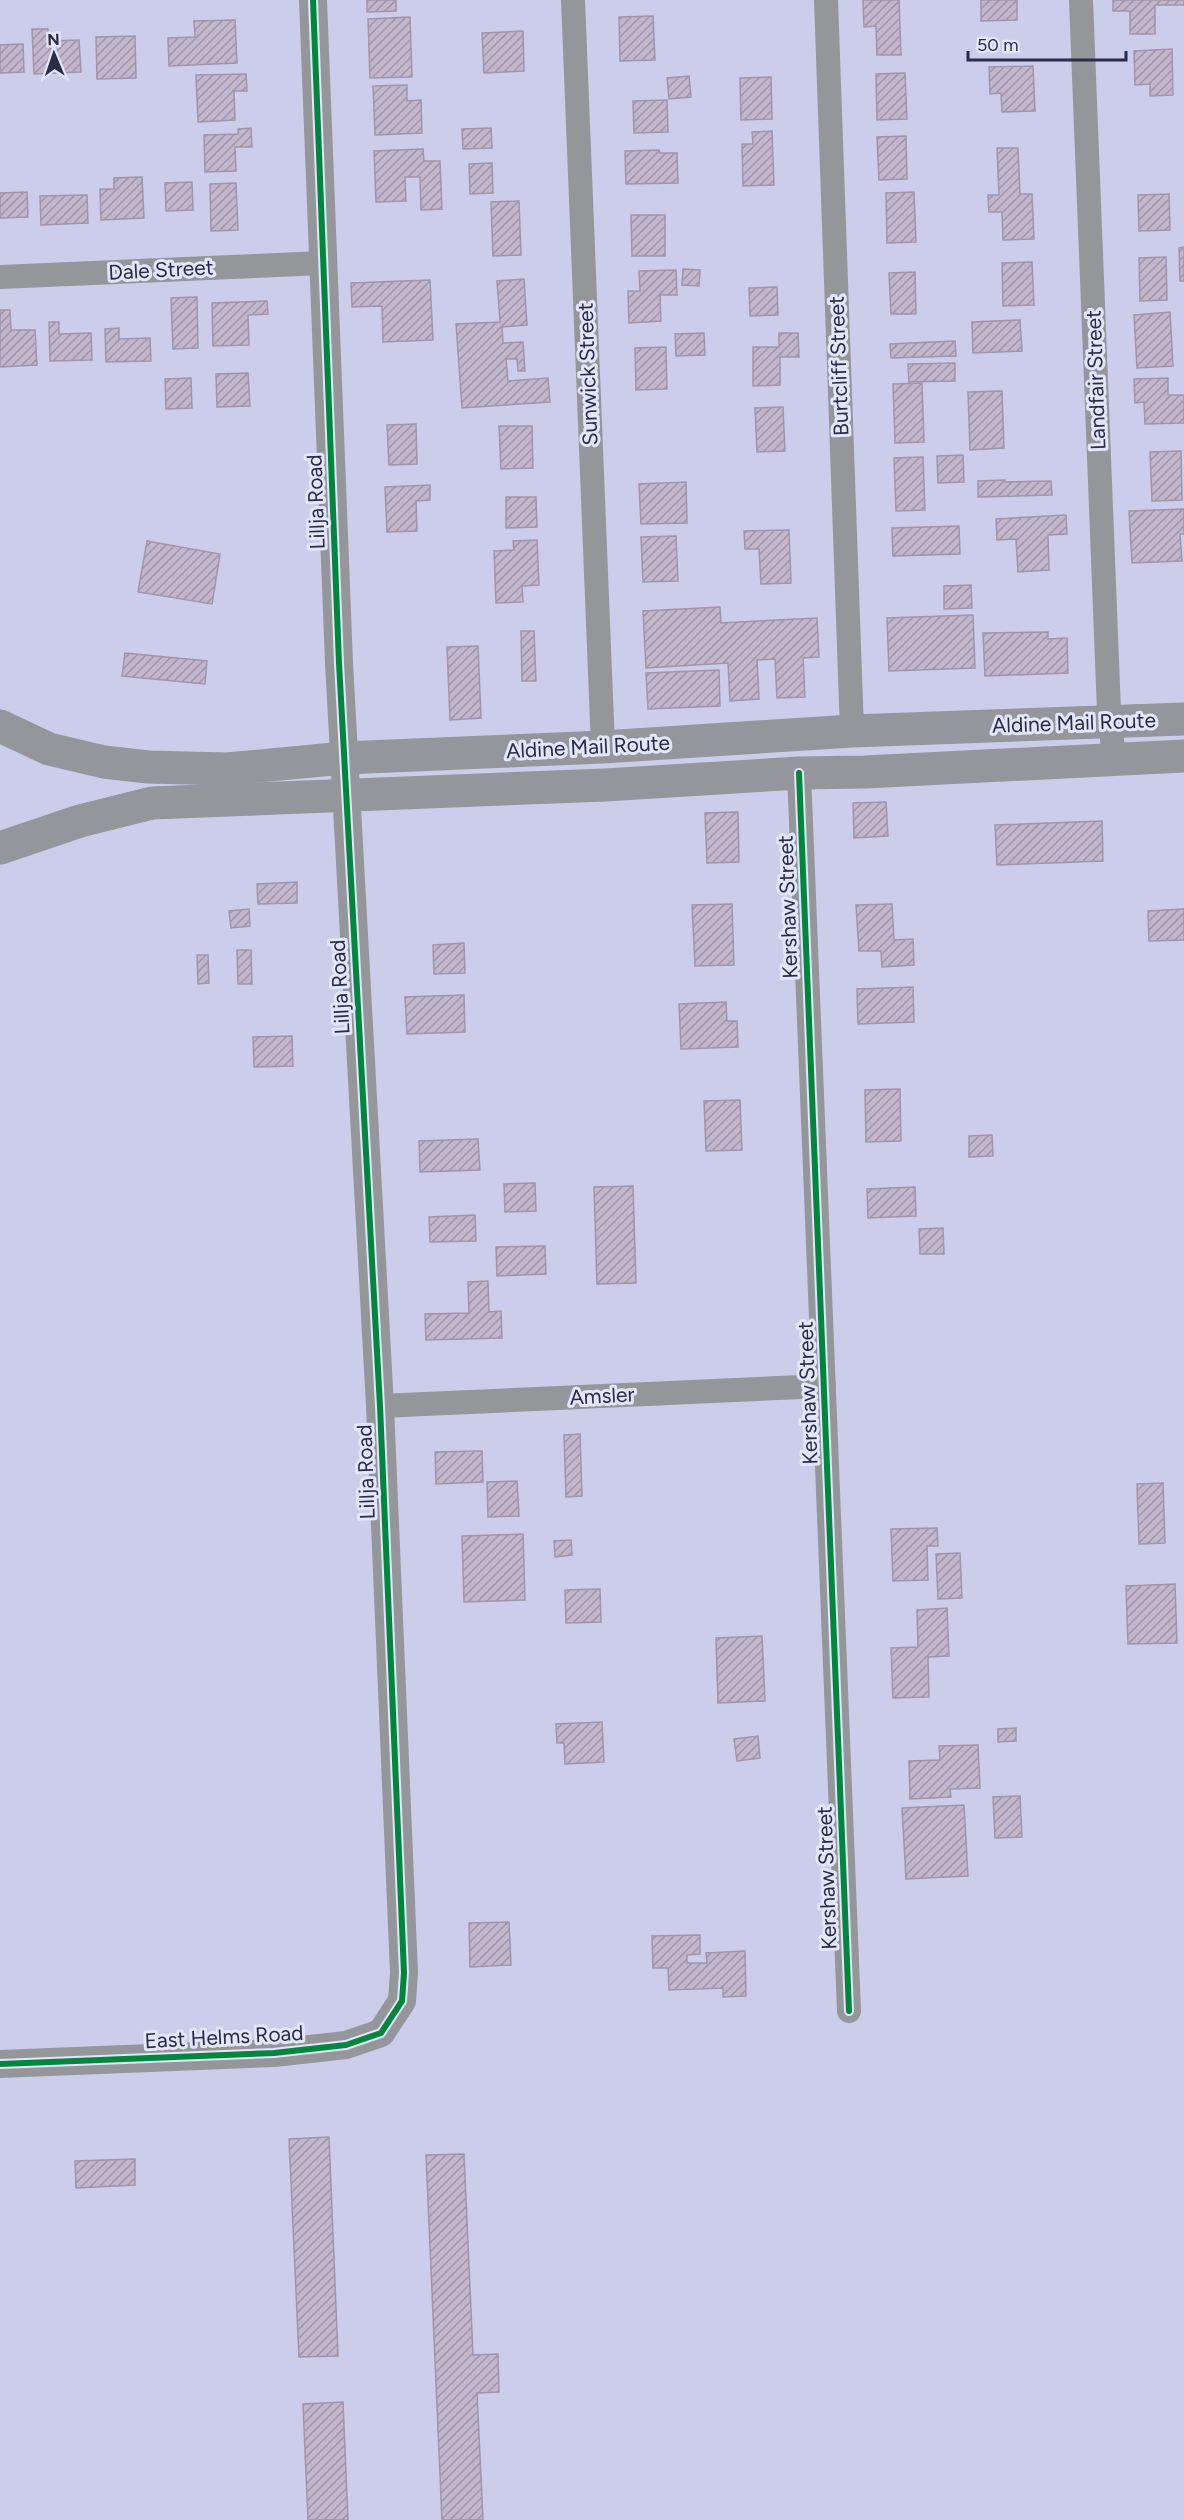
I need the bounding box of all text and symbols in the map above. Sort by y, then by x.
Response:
north arrow [24,24,84,84]
scale bar [968,24,1126,62]
text: N [47,30,60,49]
text: 50 m [977,34,1019,56]
street label: Dale Street [108,254,214,285]
street label: Burtcliff Street [824,296,853,436]
street label: Sunwick Street [573,302,602,446]
street label: Landfair Street [1081,310,1110,450]
street label: Lillja Road [301,454,330,550]
street label: Aldine Mail Route [992,707,1156,738]
street label: Aldine Mail Route [505,730,670,763]
street label: Kershaw Street [772,835,803,979]
street label: Lillja Road [325,939,354,1035]
street label: Kershaw Street [792,1321,823,1465]
street label: Amsler [569,1381,635,1410]
street label: Lillja Road [351,1424,380,1520]
street label: Kershaw Street [811,1806,842,1950]
street label: East Helms Road [144,2020,304,2053]

